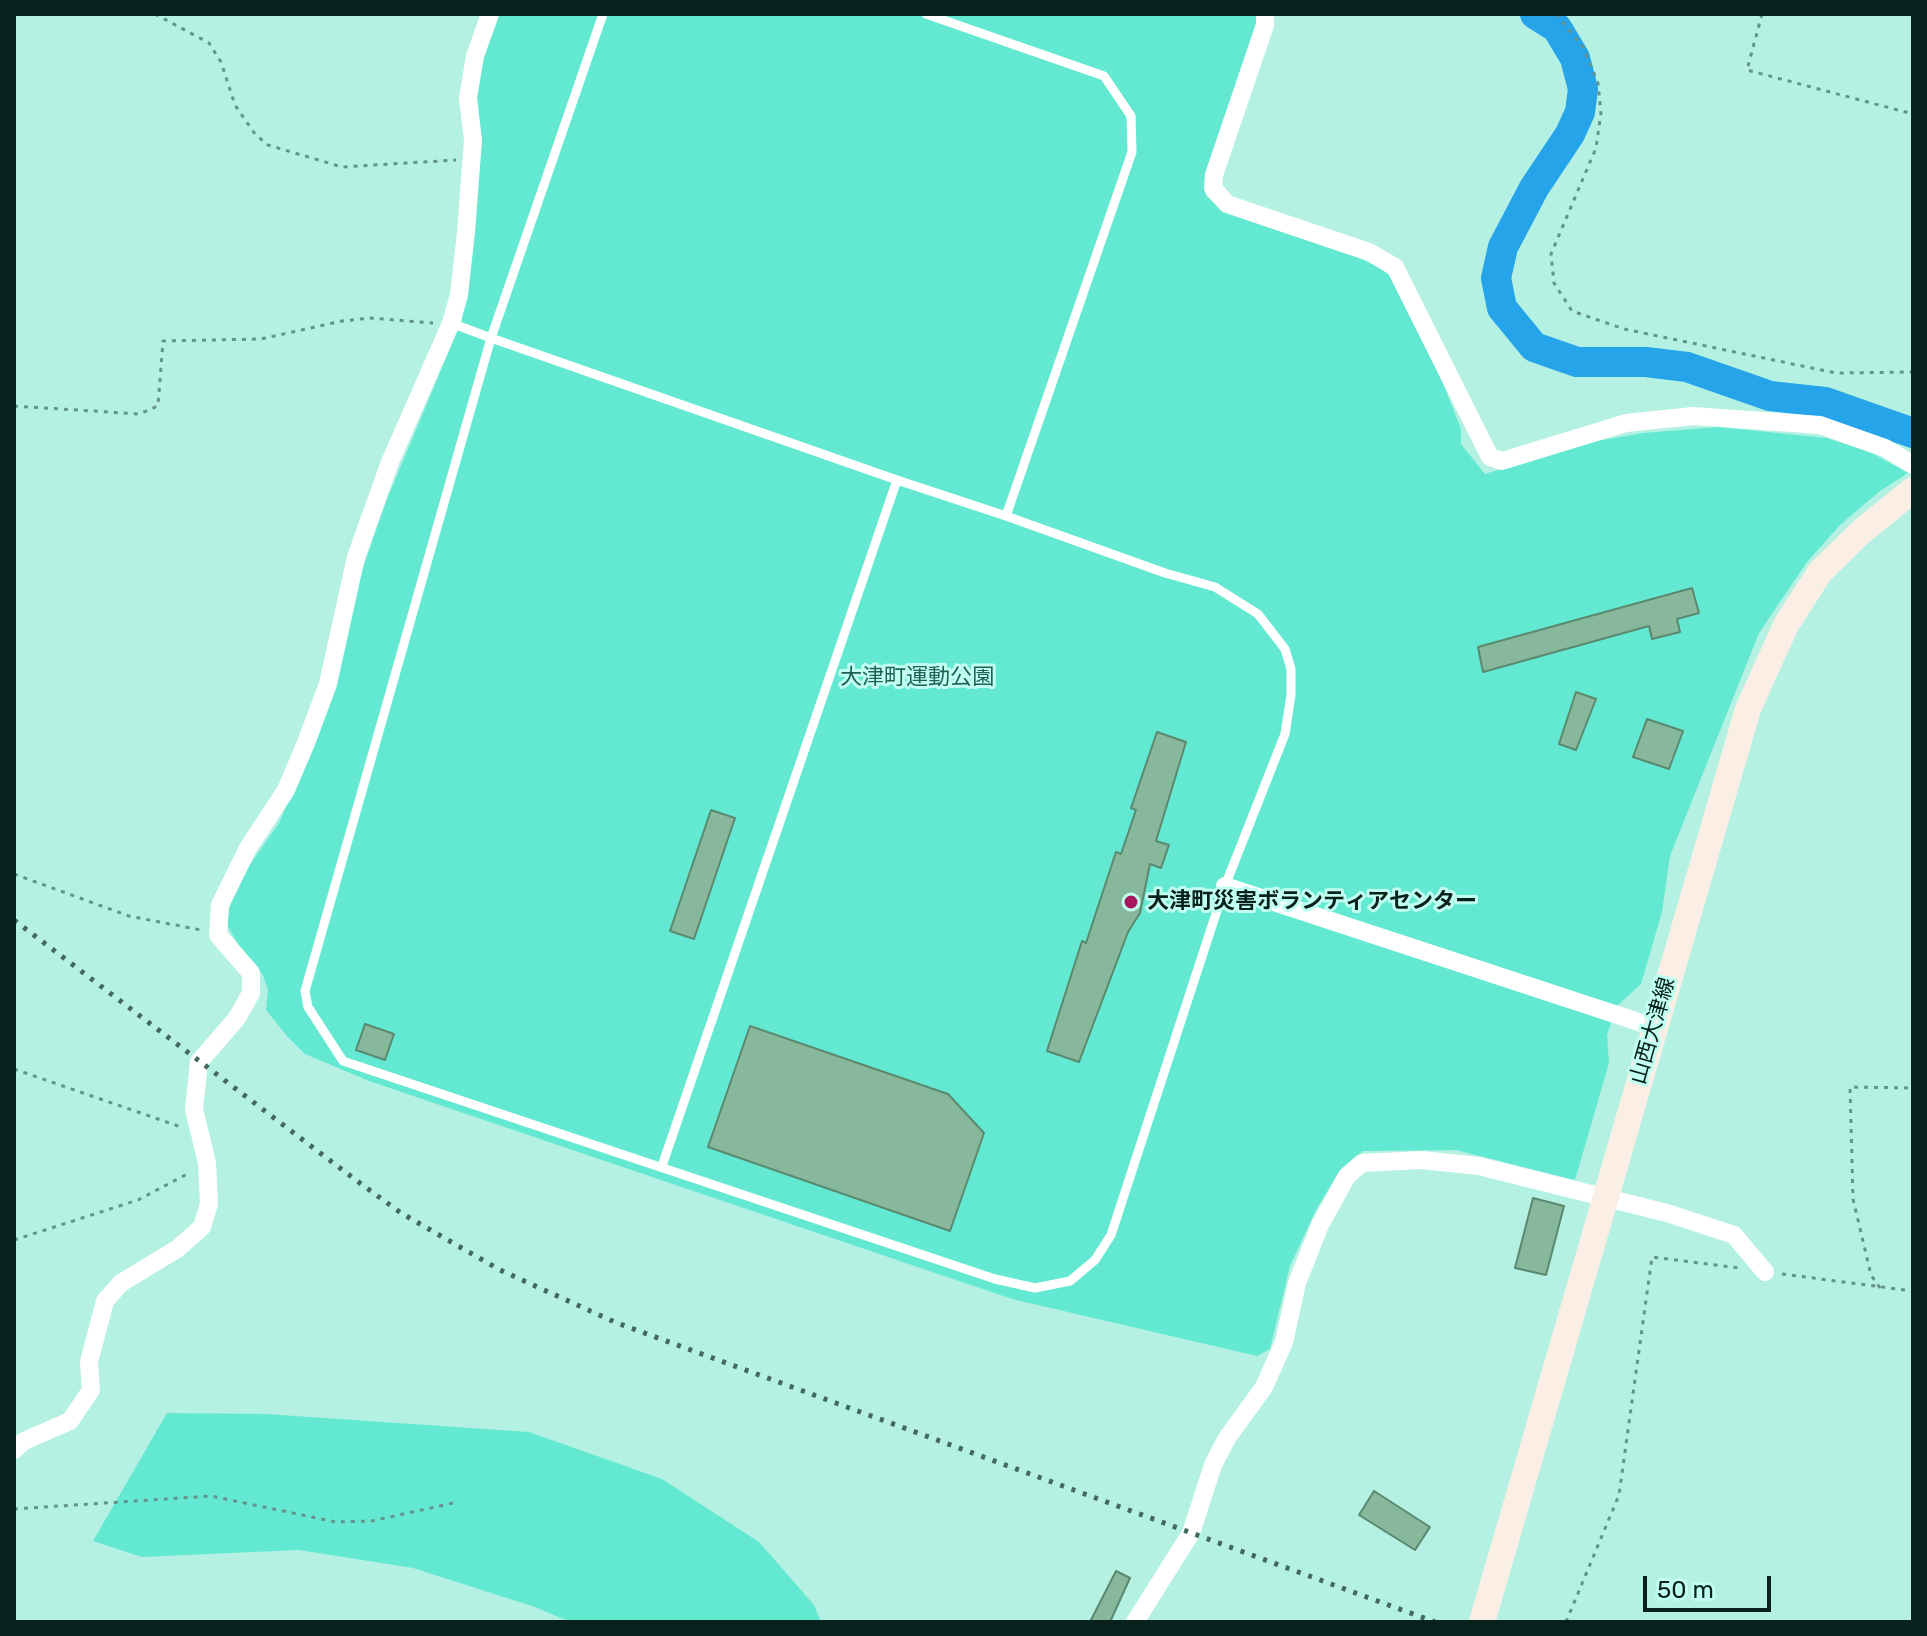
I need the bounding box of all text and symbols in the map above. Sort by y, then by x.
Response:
park label: 大津町運動公園 [840,665,994,691]
place label: 大津町災害ボランティアセンター [1147,889,1477,915]
marker: 大津町災害ボランティアセンター [1122,893,1140,911]
street label: 山西大津線 [1625,974,1681,1088]
scale bar [1647,1560,1775,1610]
text: 50 m [1657,1576,1714,1604]

